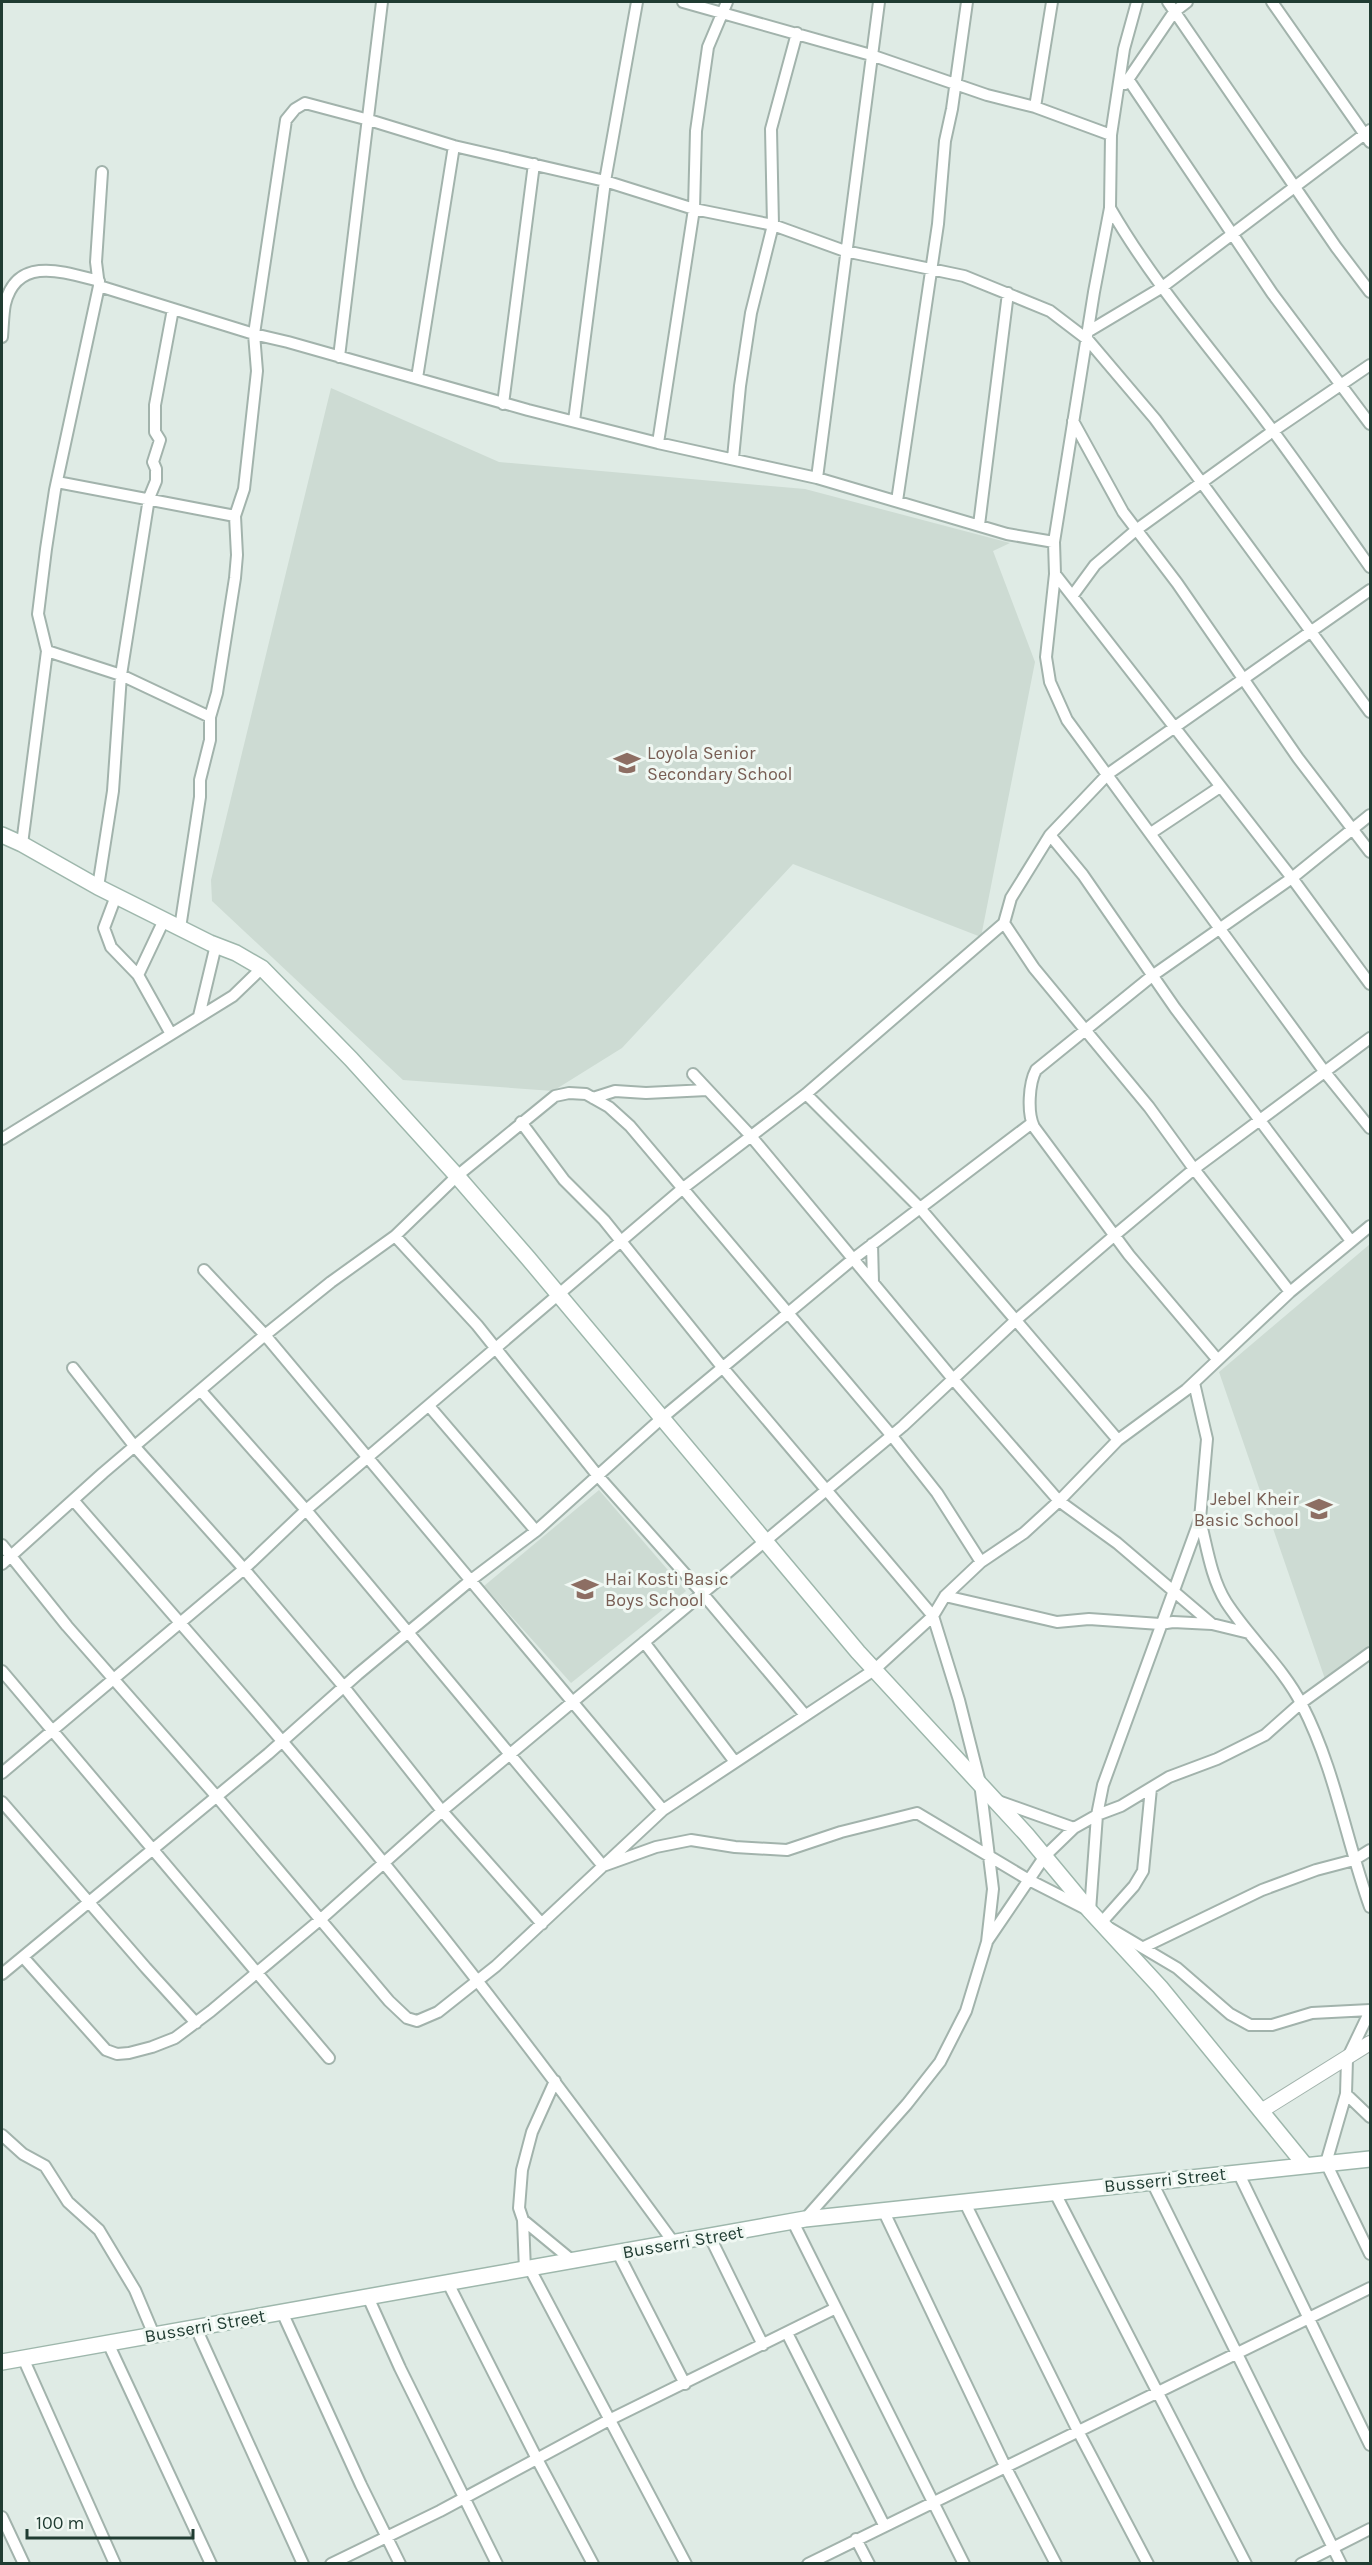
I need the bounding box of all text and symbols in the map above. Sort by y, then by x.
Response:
place label: Loyola Senior Secondary School [647,742,793,785]
school or university icon: Loyola Senior Secondary School [612,748,642,778]
place label: Jebel Kheir Basic School [1194,1488,1299,1531]
school or university icon: Jebel Kheir Basic School [1304,1494,1334,1524]
place label: Hai Kosti Basic Boys School [605,1568,728,1611]
school or university icon: Hai Kosti Basic Boys School [570,1574,600,1604]
street label: Busserri Street [1103,2163,1227,2197]
street label: Busserri Street [621,2221,745,2263]
street label: Busserri Street [143,2305,267,2347]
scale bar [27,2502,194,2540]
text: 100 m [36,2512,84,2534]

